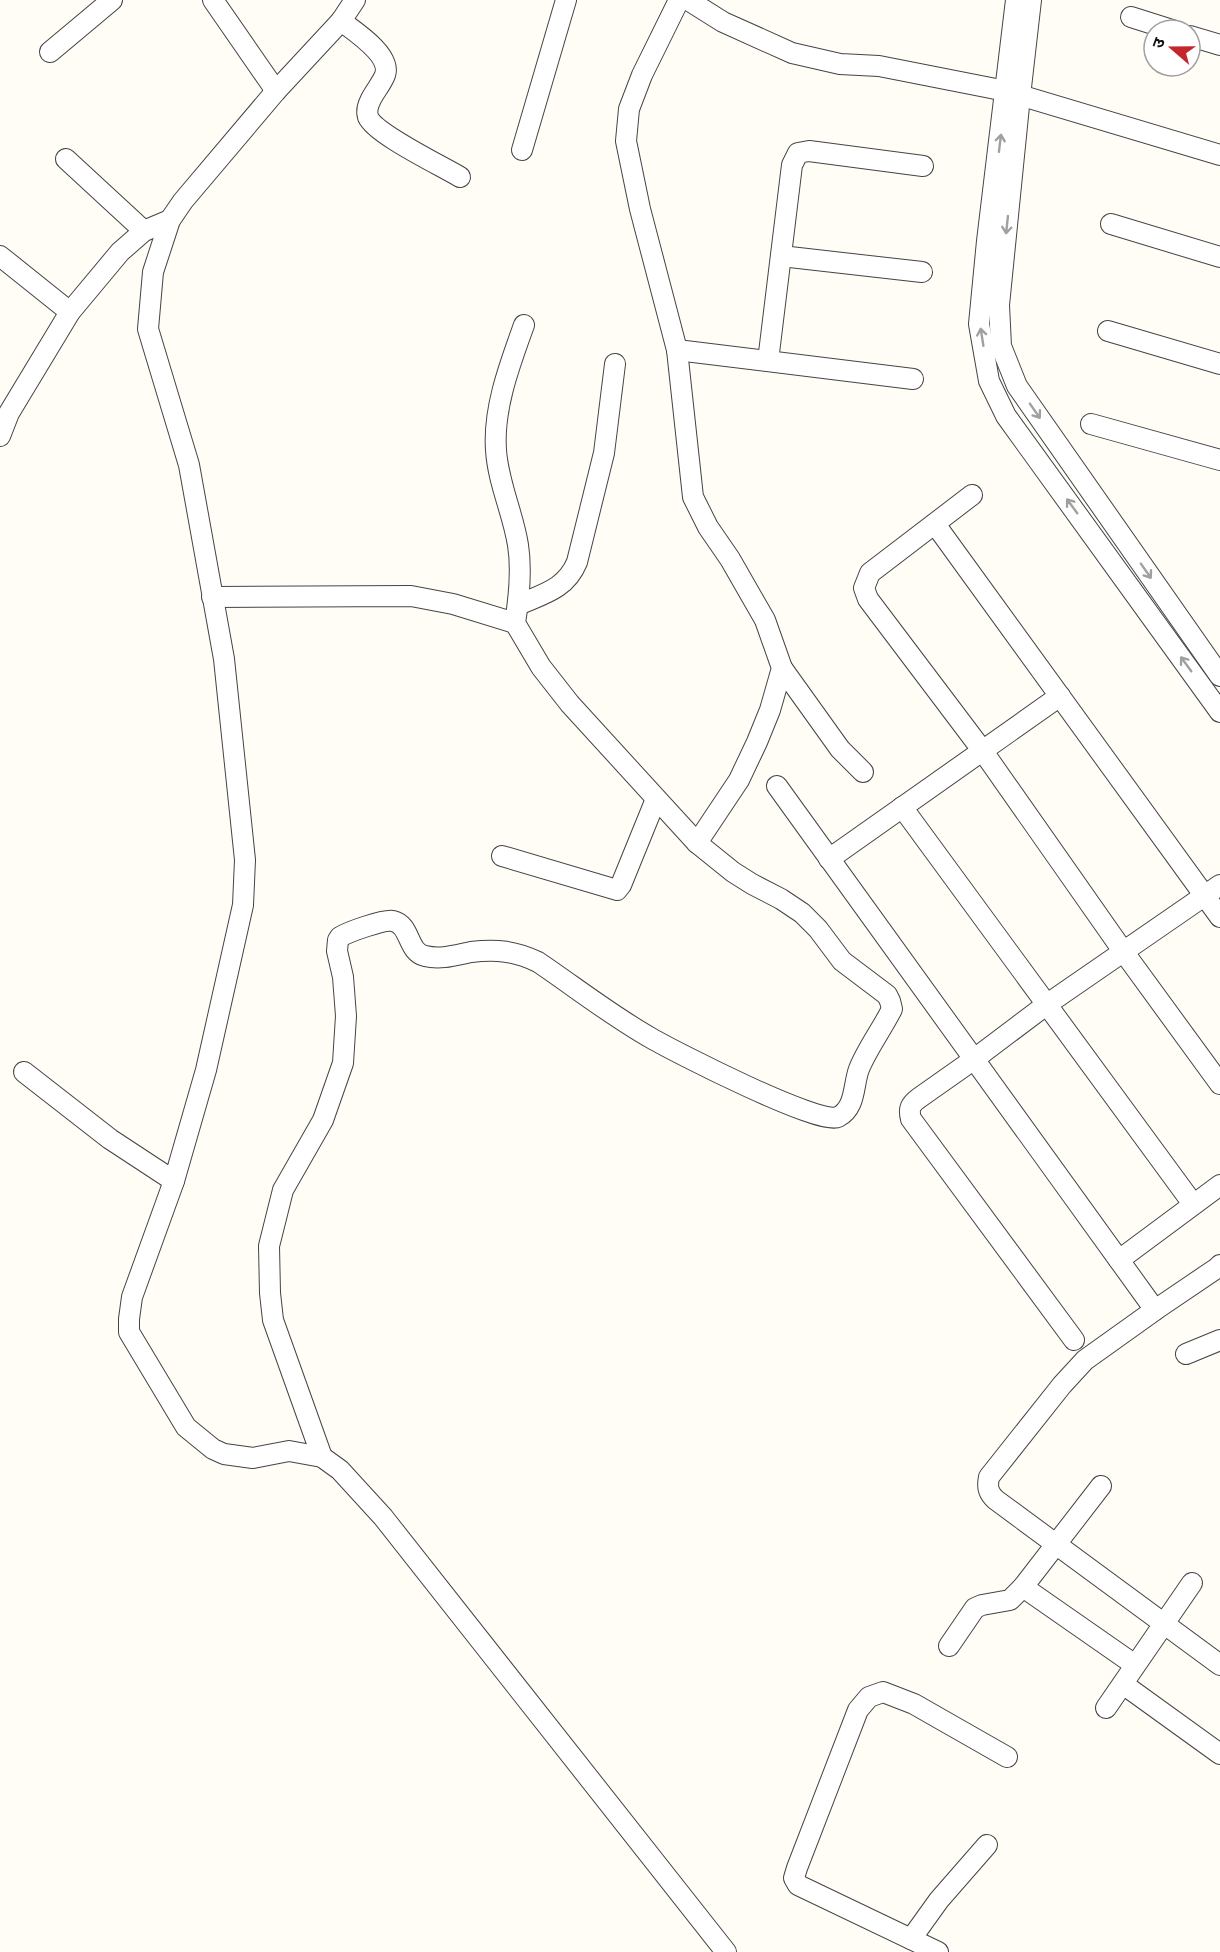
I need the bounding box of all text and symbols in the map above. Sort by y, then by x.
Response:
north arrow [1142,18,1202,78]
text: उ [1146,34,1169,51]
one-way arrow [994,134,1005,154]
one-way arrow [1001,215,1012,235]
one-way arrow [976,328,987,347]
one-way arrow [1029,403,1041,419]
one-way arrow [1066,498,1078,514]
one-way arrow [1140,562,1152,578]
one-way arrow [1180,657,1192,673]

